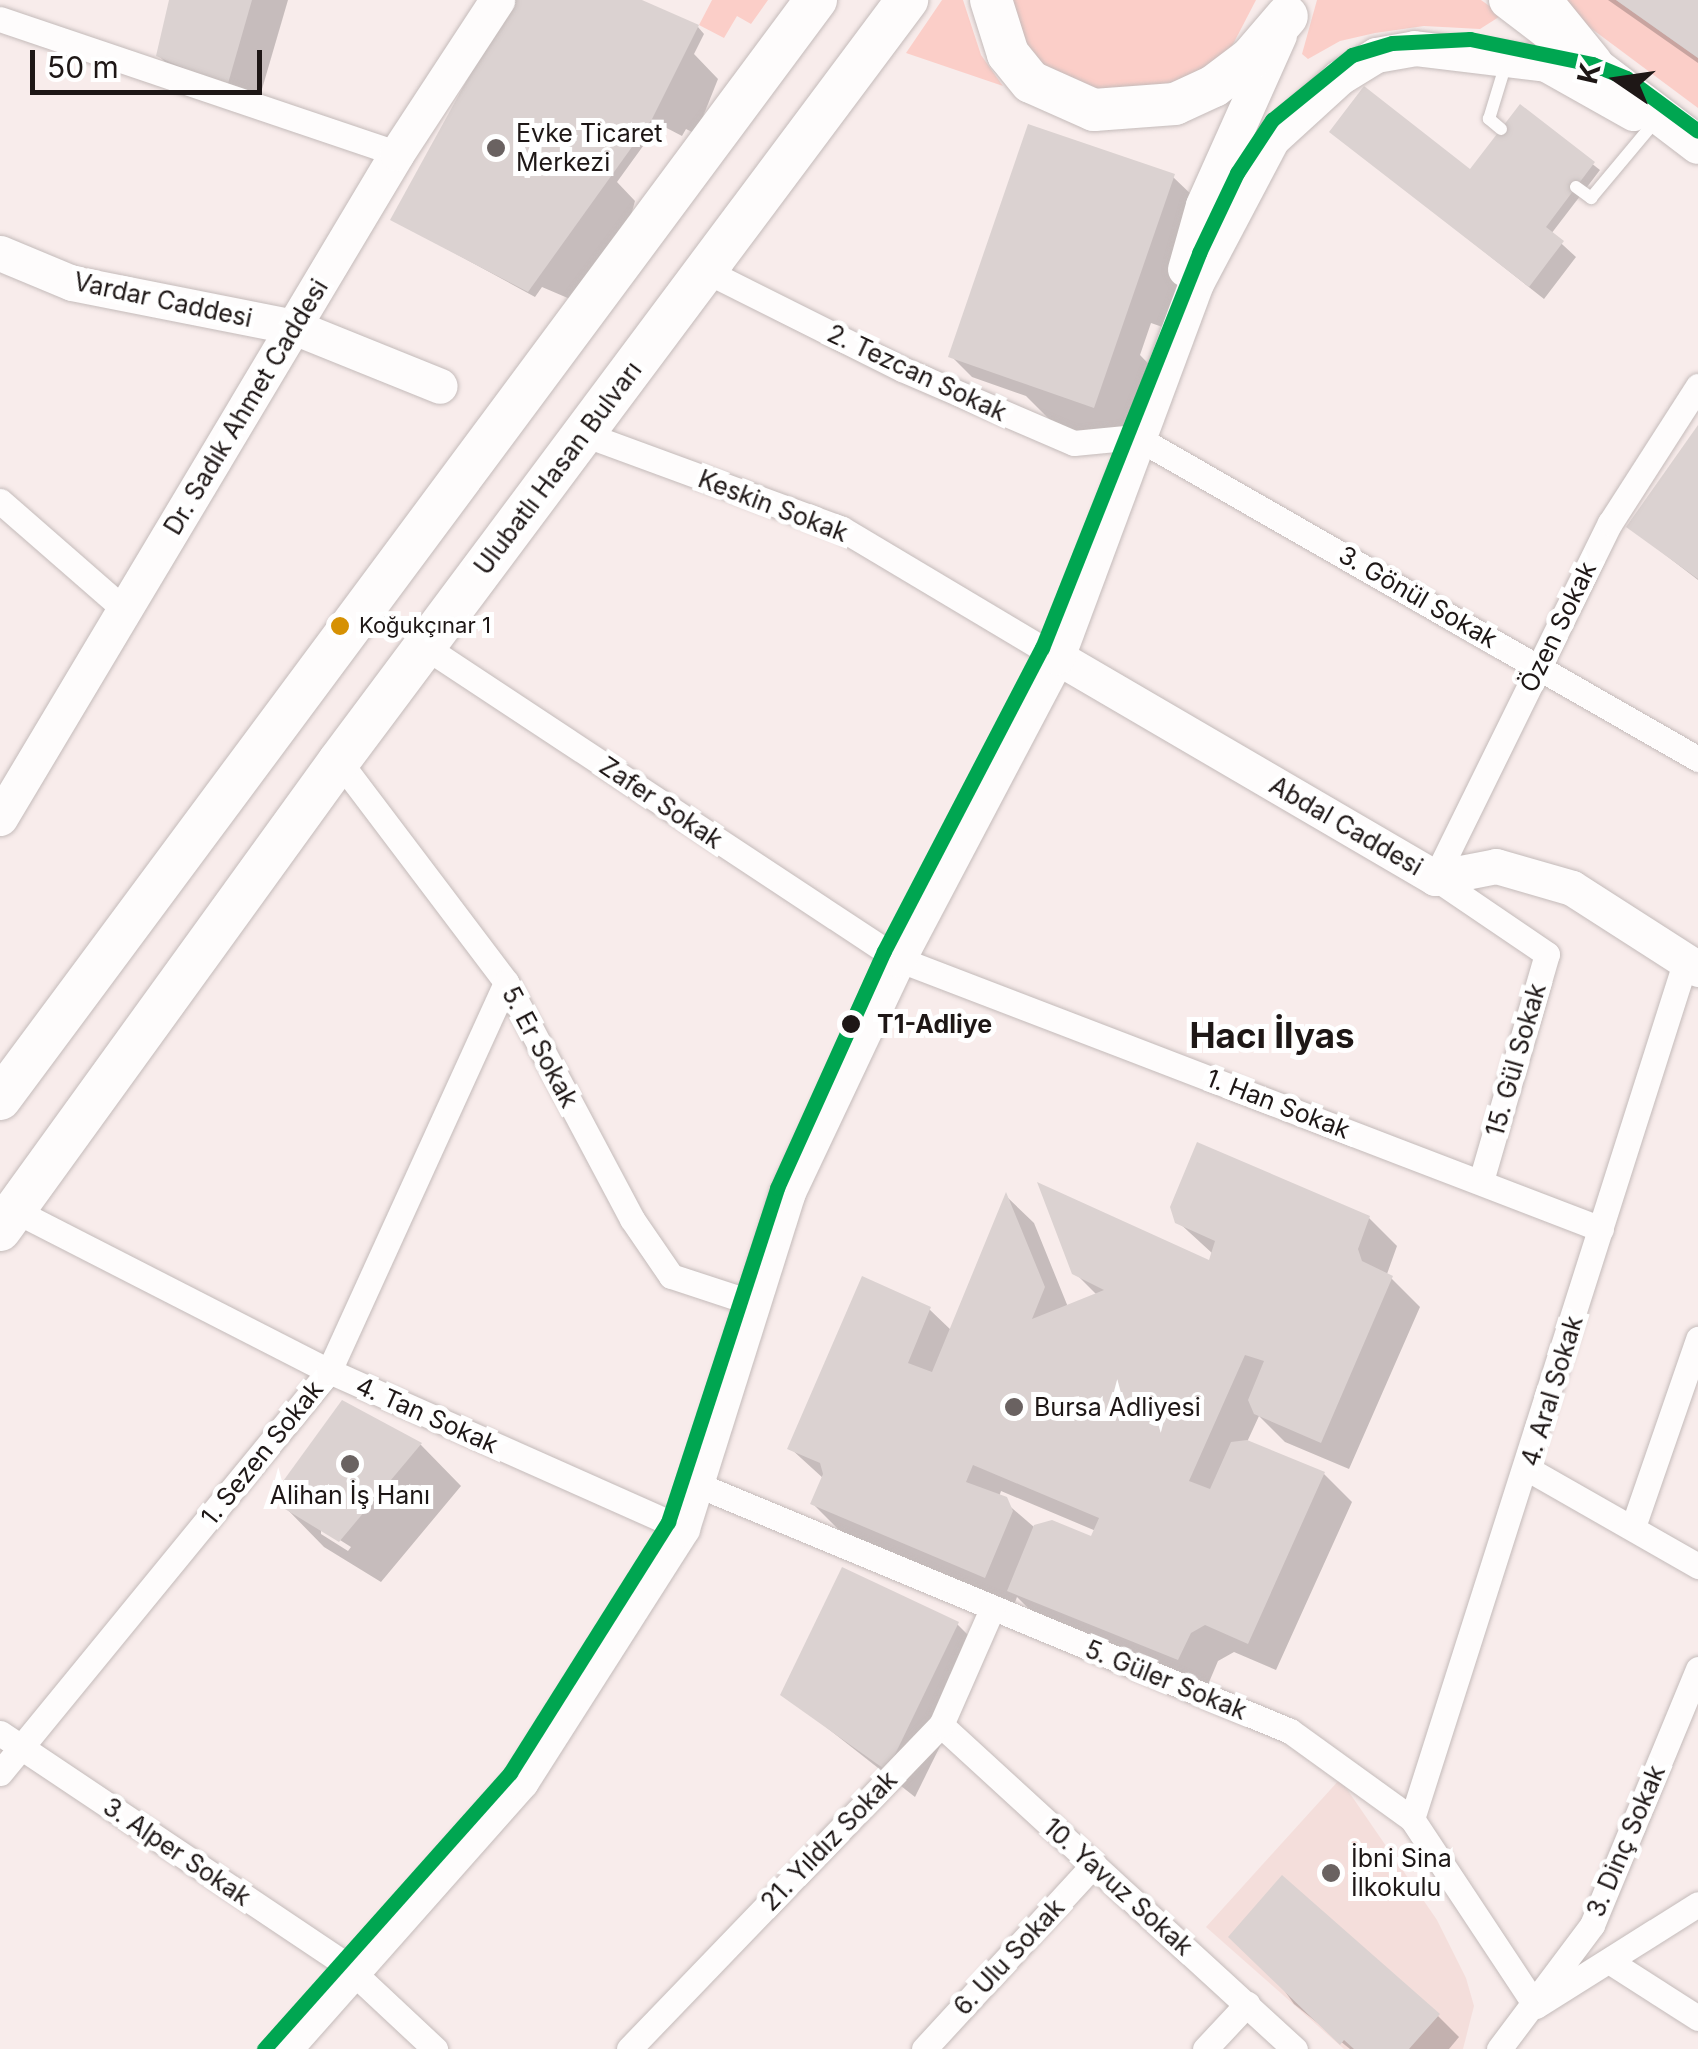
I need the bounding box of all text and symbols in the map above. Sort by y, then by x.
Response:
scale bar [35,30,268,92]
north arrow [1568,30,1668,130]
text: 50 m [47,49,119,85]
text: K [1570,60,1608,87]
place label: Evke Ticaret Merkezi [516,119,662,178]
marker: Evke Ticaret Merkezi [485,137,507,159]
street label: Vardar Caddesi [71,266,255,334]
street label: Dr. Sadık Ahmet Caddesi [158,274,334,540]
street label: 2. Tezcan Sokak [823,318,1011,428]
street label: Ulubatlı Hasan Bulvarı [468,355,648,581]
street label: Keskin Sokak [694,464,852,548]
street label: 3. Gönül Sokak [1333,540,1503,654]
street label: Özen Sokak [1514,557,1602,697]
place label: Koğukçınar 1 [359,613,491,639]
marker: Koğukçınar 1 [330,616,350,636]
street label: Zafer Sokak [594,751,728,855]
street label: Abdal Caddesi [1264,770,1428,882]
street label: 15. Gül Sokak [1480,980,1552,1140]
street label: 5. Er Sokak [496,981,584,1113]
marker: T1-Adliye [834,1007,868,1041]
place label: T1-Adliye [877,1009,992,1039]
district label: Hacı İlyas [1189,1014,1355,1056]
street label: 1. Han Sokak [1202,1063,1354,1145]
street label: 4. Aral Sokak [1515,1312,1589,1470]
street label: 4. Tan Sokak [351,1370,503,1460]
street label: 1. Sezen Sokak [195,1375,329,1531]
place label: Bursa Adliyesi [1034,1392,1201,1422]
marker: Bursa Adliyesi [1003,1396,1025,1418]
marker: Alihan İş Hanı [339,1453,361,1475]
place label: Alihan İş Hanı [270,1480,430,1510]
street label: 5. Güler Sokak [1081,1634,1251,1726]
street label: 3. Dinç Sokak [1581,1761,1671,1921]
street label: 21. Yıldız Sokak [755,1765,903,1917]
street label: 3. Alper Sokak [98,1792,256,1912]
street label: 10. Yavuz Sokak [1037,1812,1199,1962]
place label: İbni Sina İlkokulu [1351,1844,1452,1903]
marker: İbni Sina İlkokulu [1320,1862,1342,1884]
street label: 6. Ulu Sokak [948,1893,1070,2021]

